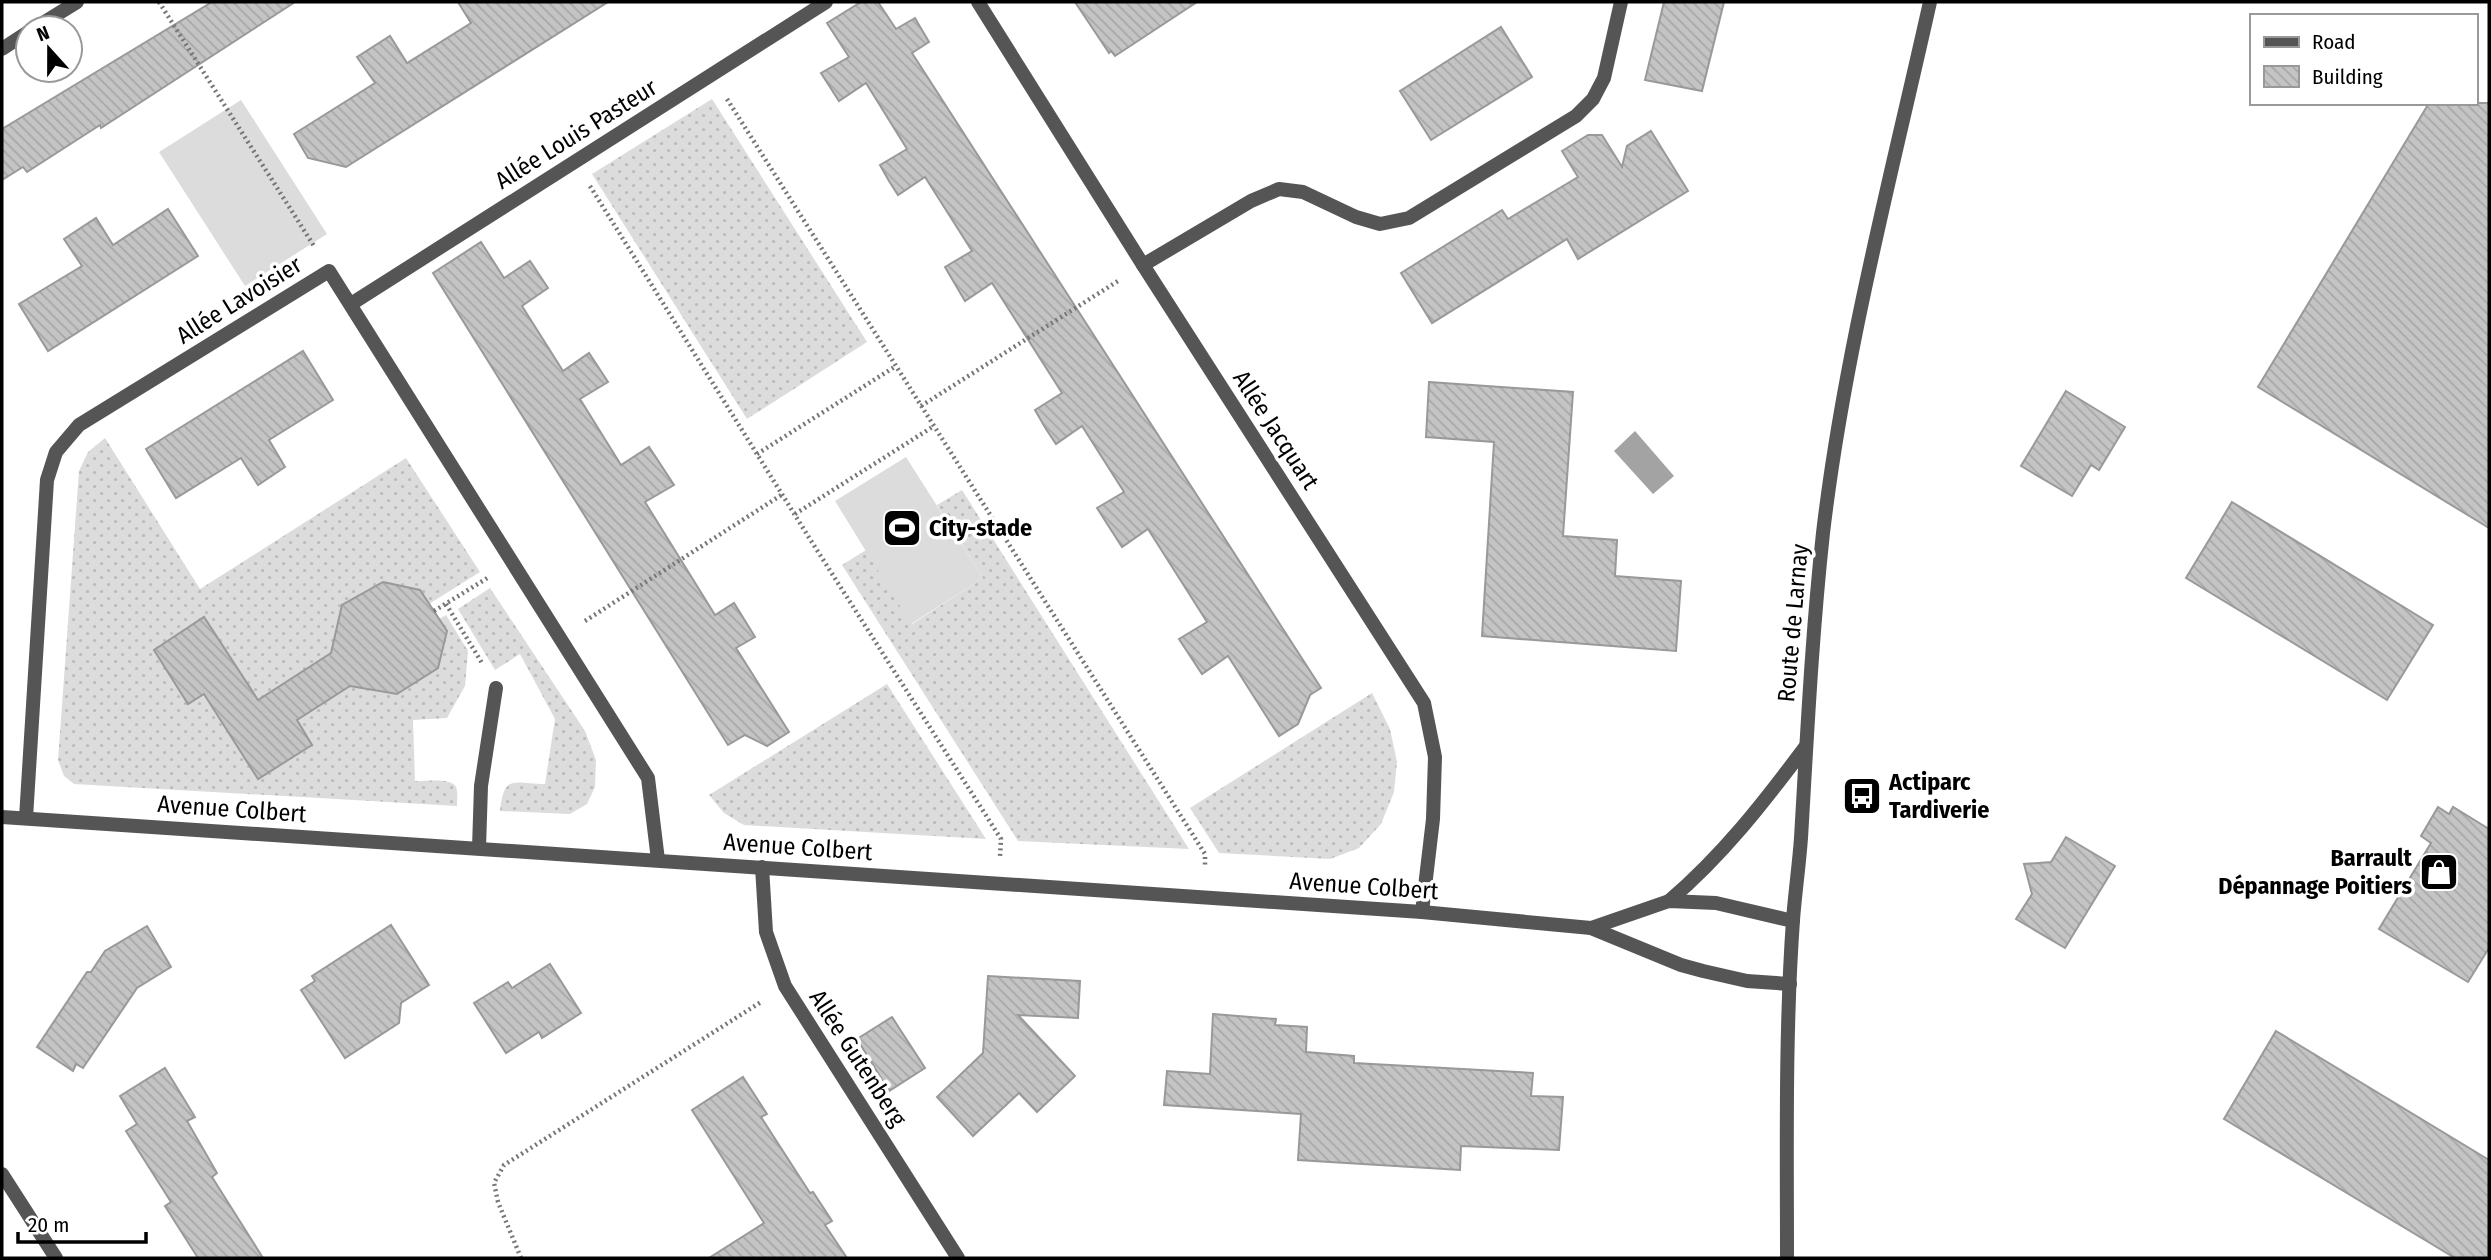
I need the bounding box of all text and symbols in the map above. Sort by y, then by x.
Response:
north arrow [14,14,84,84]
legend [2250,14,2477,105]
text: N [34,21,53,46]
text: Road [2312,29,2356,55]
text: Building [2312,64,2383,90]
street label: Allée Louis Pasteur [490,73,662,195]
street label: Allée Lavoisier [171,250,307,350]
street label: Allée Jacquart [1227,365,1325,495]
sports icon: City-stade [881,507,923,549]
place label: City-stade [929,514,1032,542]
street label: Route de Larnay [1772,542,1814,703]
place label: Actiparc Tardiverie [1888,768,1989,824]
bus stop icon: Actiparc Tardiverie [1841,775,1883,817]
street label: Avenue Colbert [157,790,308,828]
street label: Avenue Colbert [723,828,874,866]
place label: Barrault Dépannage Poitiers [2218,844,2413,900]
shop icon: Barrault Dépannage Poitiers [2418,851,2460,893]
street label: Avenue Colbert [1289,867,1440,905]
street label: Allée Gutenberg [804,985,913,1132]
scale bar [18,1200,145,1244]
text: 20 m [28,1212,69,1238]

